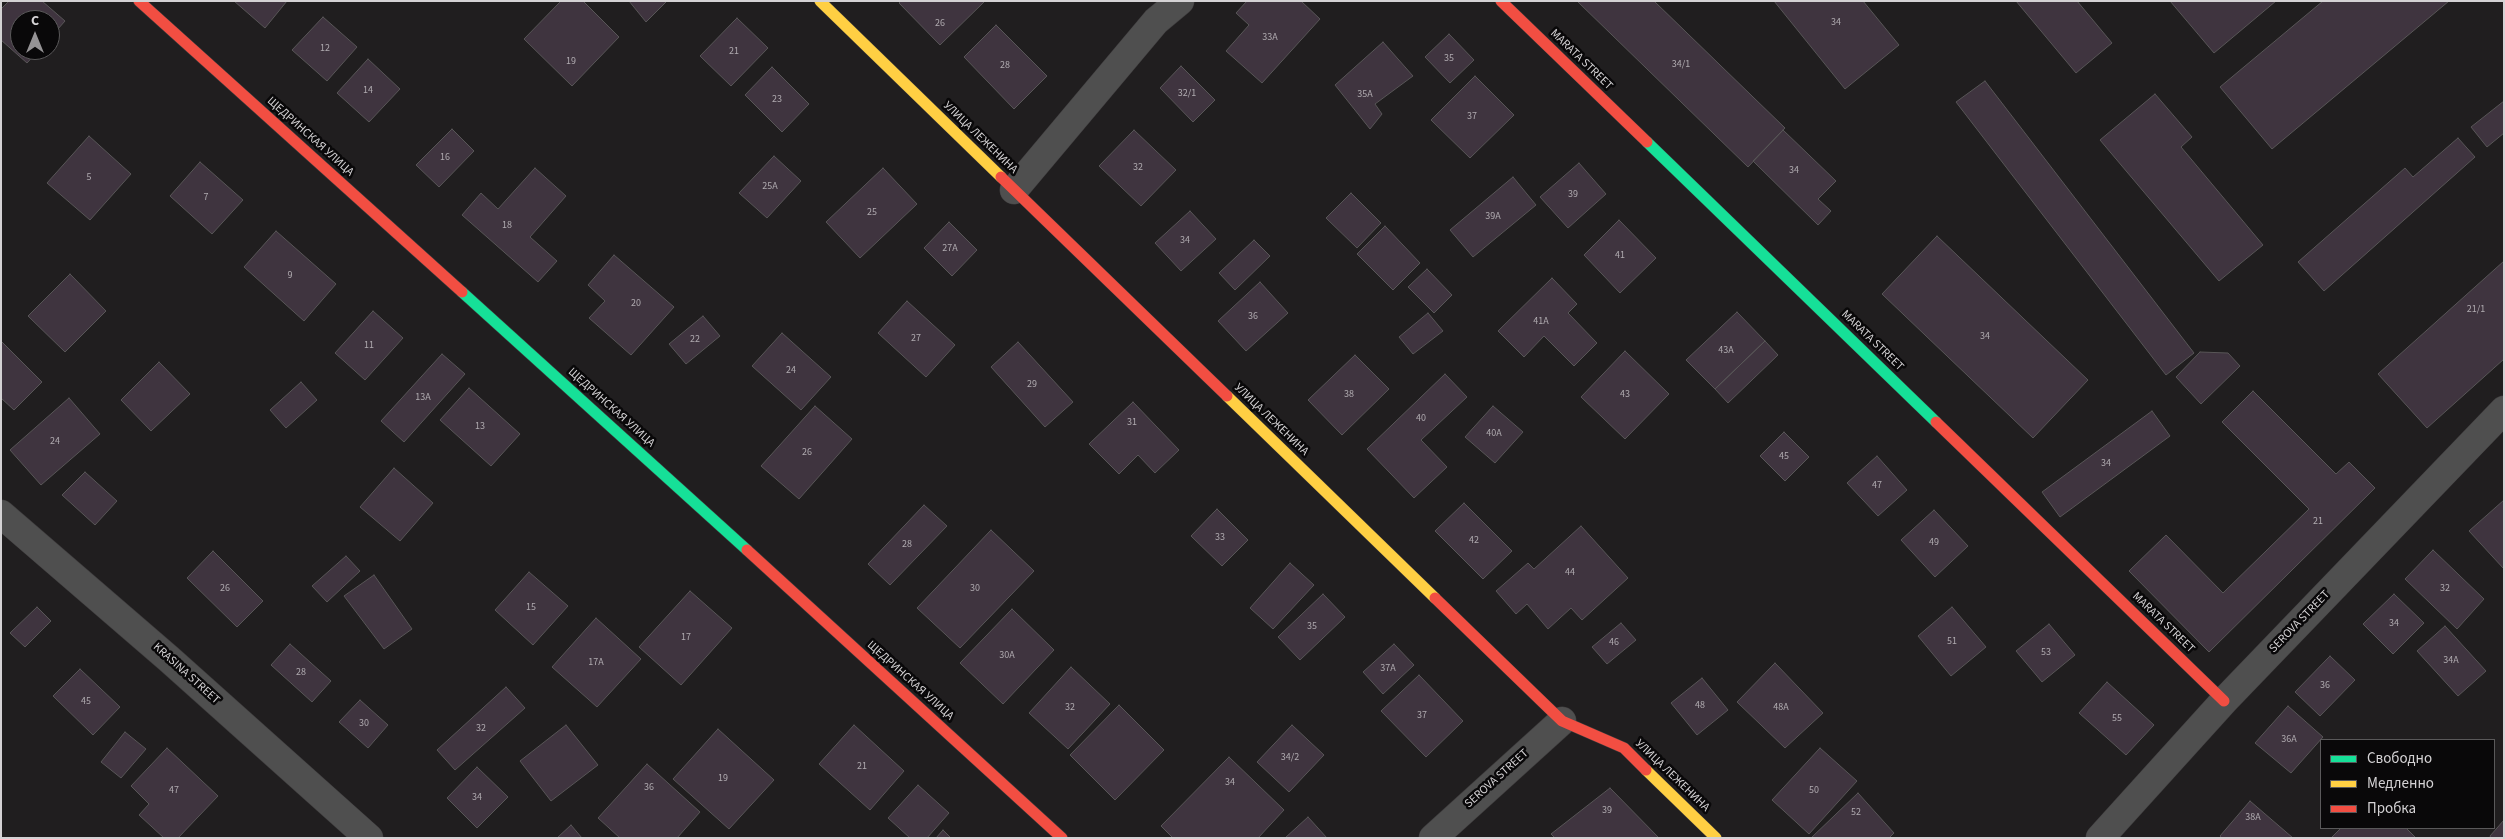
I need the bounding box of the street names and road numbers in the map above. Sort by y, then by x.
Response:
street label: MARATA STREET [1547,27,1615,93]
street label: ЩЕДРИНСКАЯ УЛИЦА [264,94,356,180]
street label: УЛИЦА ЛЕЖЕНИНА [940,99,1020,177]
street label: MARATA STREET [1838,308,1906,374]
street label: ЩЕДРИНСКАЯ УЛИЦА [565,365,657,451]
street label: УЛИЦА ЛЕЖЕНИНА [1231,381,1311,459]
street label: SEROVA STREET [2267,588,2333,656]
street label: MARATA STREET [2129,590,2197,656]
street label: ЩЕДРИНСКАЯ УЛИЦА [864,638,956,724]
street label: KRASINA STREET [150,640,222,708]
street label: УЛИЦА ЛЕЖЕНИНА [1632,737,1712,815]
street label: SEROVA STREET [1462,747,1532,811]

